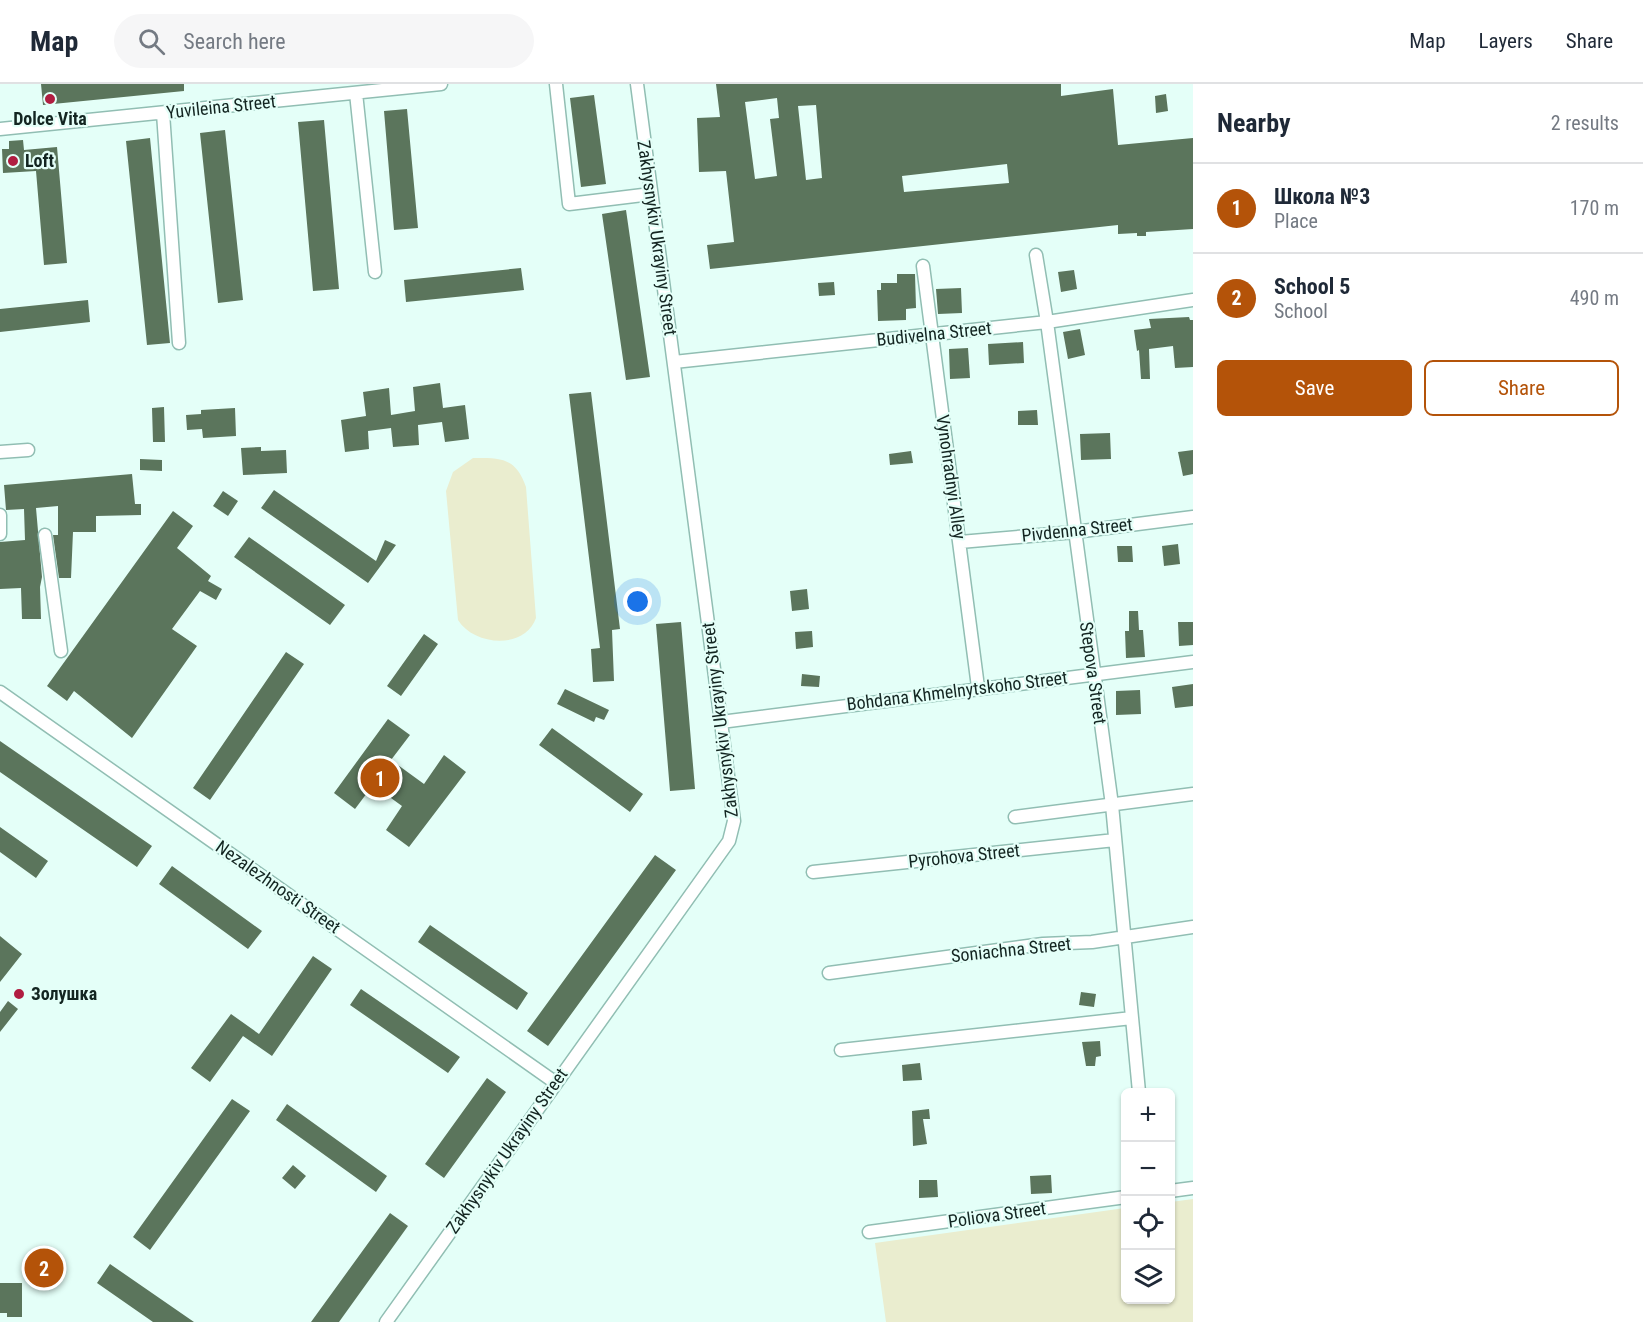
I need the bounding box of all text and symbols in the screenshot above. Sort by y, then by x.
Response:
search box [114,14,534,68]
text: Map [30,25,78,58]
icon: search [135,25,168,58]
text: Search here [183,29,286,54]
text: Map [1409,29,1446,53]
text: Layers [1479,29,1533,53]
text: Share [1566,29,1613,53]
street label: Yuvileina Street [165,90,277,123]
marker: Dolce Vita [43,92,57,106]
place label: Dolce Vita [13,108,87,129]
text: Nearby [1217,108,1291,138]
text: 2 results [1551,111,1619,135]
street label: Zakhysnykiv Ukrayiny Street [633,139,682,337]
place label: Loft [25,150,54,171]
marker: Loft [6,154,20,168]
text: Школа №3 [1274,184,1370,209]
text: 1 [1231,196,1242,220]
text: 170 m [1570,196,1619,220]
text: Place [1274,209,1318,233]
text: School 5 [1274,274,1350,299]
text: 2 [1231,286,1242,310]
text: 490 m [1570,286,1619,310]
text: School [1274,299,1328,323]
street label: Budivelna Street [875,317,992,350]
button: Save [1217,360,1412,416]
button: Share [1424,360,1619,416]
street label: Vynohradnyi Alley [932,413,971,541]
street label: Pivdenna Street [1020,513,1133,546]
your location [623,587,652,616]
street label: Stepova Street [1076,620,1111,726]
street label: Zakhysnykiv Ukrayiny Street [697,621,742,819]
street label: Bohdana Khmelnytskoho Street [845,667,1068,714]
pin: 1 [360,756,400,800]
street label: Nezalezhnosti Street [212,836,345,937]
street label: Pyrohova Street [907,839,1021,872]
street label: Soniachna Street [950,933,1072,966]
place label: Золушка [31,983,97,1004]
marker: Золушка [12,987,26,1001]
street label: Zakhysnykiv Ukrayiny Street [442,1064,572,1237]
map controls [1121,1088,1175,1304]
button: + [1121,1088,1175,1142]
button: − [1121,1142,1175,1196]
button: locate [1121,1196,1175,1250]
street label: Poliova Street [947,1197,1047,1232]
pin: 2 [24,1246,63,1290]
button: layers [1121,1250,1175,1304]

